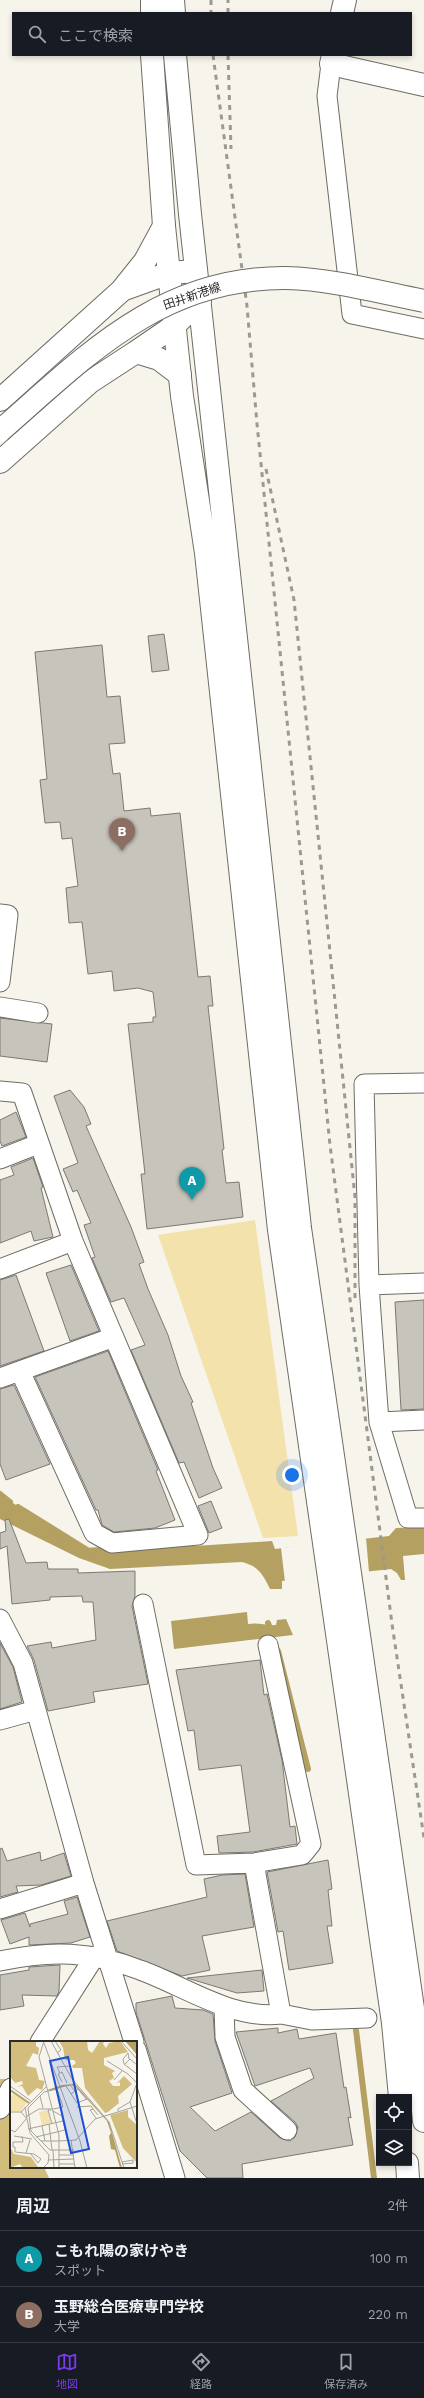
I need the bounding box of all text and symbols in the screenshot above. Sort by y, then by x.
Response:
search box [12,12,412,56]
icon: search [26,23,48,45]
text: ここで検索 [58,27,133,45]
street label: 田井新港線 [161,280,223,312]
pin: B [109,818,135,851]
pin: A [179,1167,205,1200]
your location [282,1465,302,1485]
inset map [10,2041,137,2168]
map controls [376,2094,412,2166]
button: locate [376,2094,412,2130]
button: layers [376,2130,412,2166]
text: 周辺 [16,2196,50,2216]
text: 2件 [387,2198,408,2213]
text: こもれ陽の家けやき [54,2242,189,2260]
text: A [25,2251,33,2266]
text: 100 m [370,2251,408,2266]
text: スポット [54,2263,106,2278]
text: 玉野総合医療専門学校 [54,2298,204,2316]
text: B [25,2307,33,2322]
text: 220 m [368,2307,408,2322]
text: 大学 [54,2319,80,2334]
tab: 地図 [56,2351,78,2391]
tab: 経路 [190,2351,212,2391]
tab: 保存済み [324,2351,368,2391]

